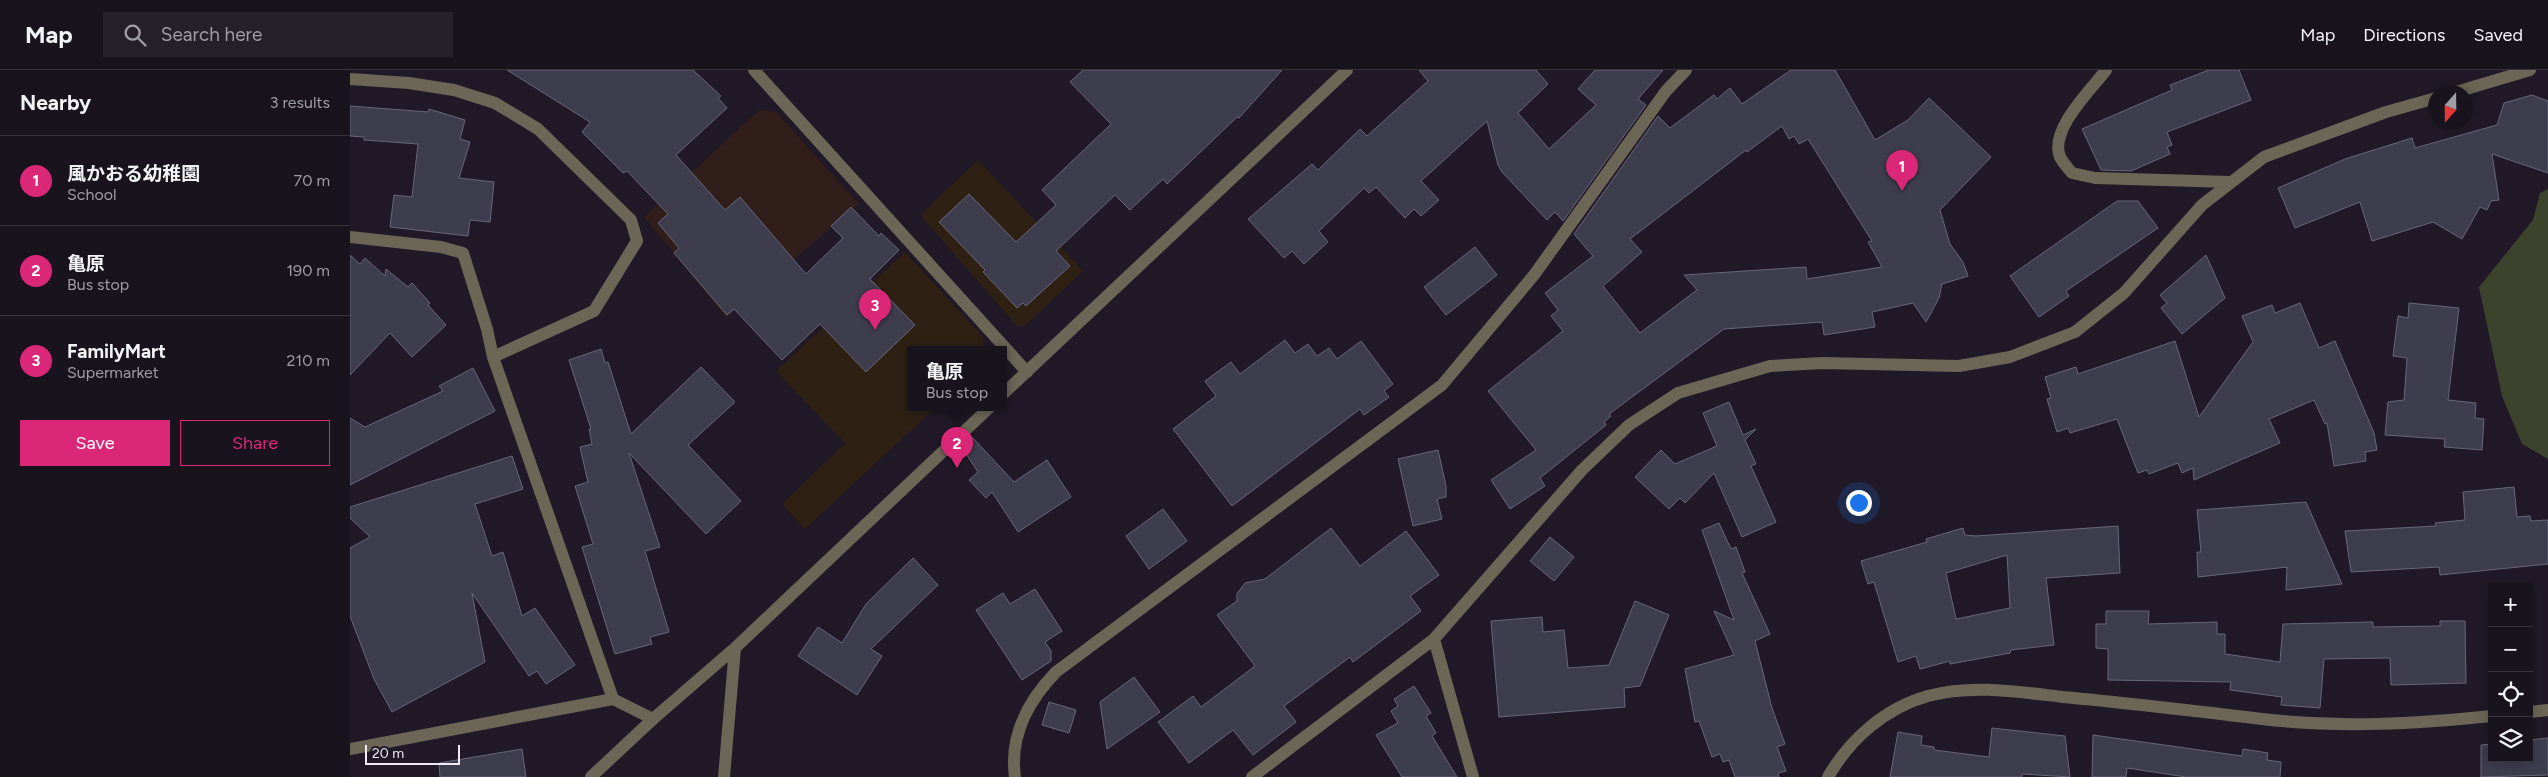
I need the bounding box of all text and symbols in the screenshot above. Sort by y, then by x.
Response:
search box [103,12,453,57]
text: Map [25,20,73,49]
icon: search [121,21,149,49]
text: Search here [161,23,262,46]
text: Map [2300,24,2335,46]
text: Directions [2363,24,2445,46]
text: Saved [2473,24,2523,46]
north arrow [2428,85,2473,130]
text: Nearby [20,90,91,115]
text: 3 results [270,93,330,112]
pin: 1 [1886,150,1918,191]
text: 風かおる幼稚園 [67,162,200,185]
text: 1 [33,171,39,190]
text: 70 m [294,171,330,190]
text: School [67,185,117,204]
text: 亀原 [67,252,105,275]
text: 2 [31,261,41,280]
text: 190 m [287,261,330,280]
text: Bus stop [67,275,129,294]
pin: 3 [859,289,891,330]
text: FamilyMart [67,340,166,363]
popup [907,346,1007,411]
text: 3 [32,351,40,370]
text: 210 m [287,351,330,370]
text: 亀原 [926,360,964,383]
text: Supermarket [67,363,159,382]
text: Bus stop [926,383,988,402]
button: Save [20,420,170,466]
button: Share [180,420,330,466]
pin: 2 [941,427,973,468]
your location [1846,490,1872,516]
map controls [2488,582,2533,762]
button: + [2488,582,2533,627]
button: − [2488,627,2533,672]
button: locate [2488,672,2533,717]
button: layers [2488,717,2533,762]
scale bar [365,742,460,765]
text: 20 m [372,745,404,762]

